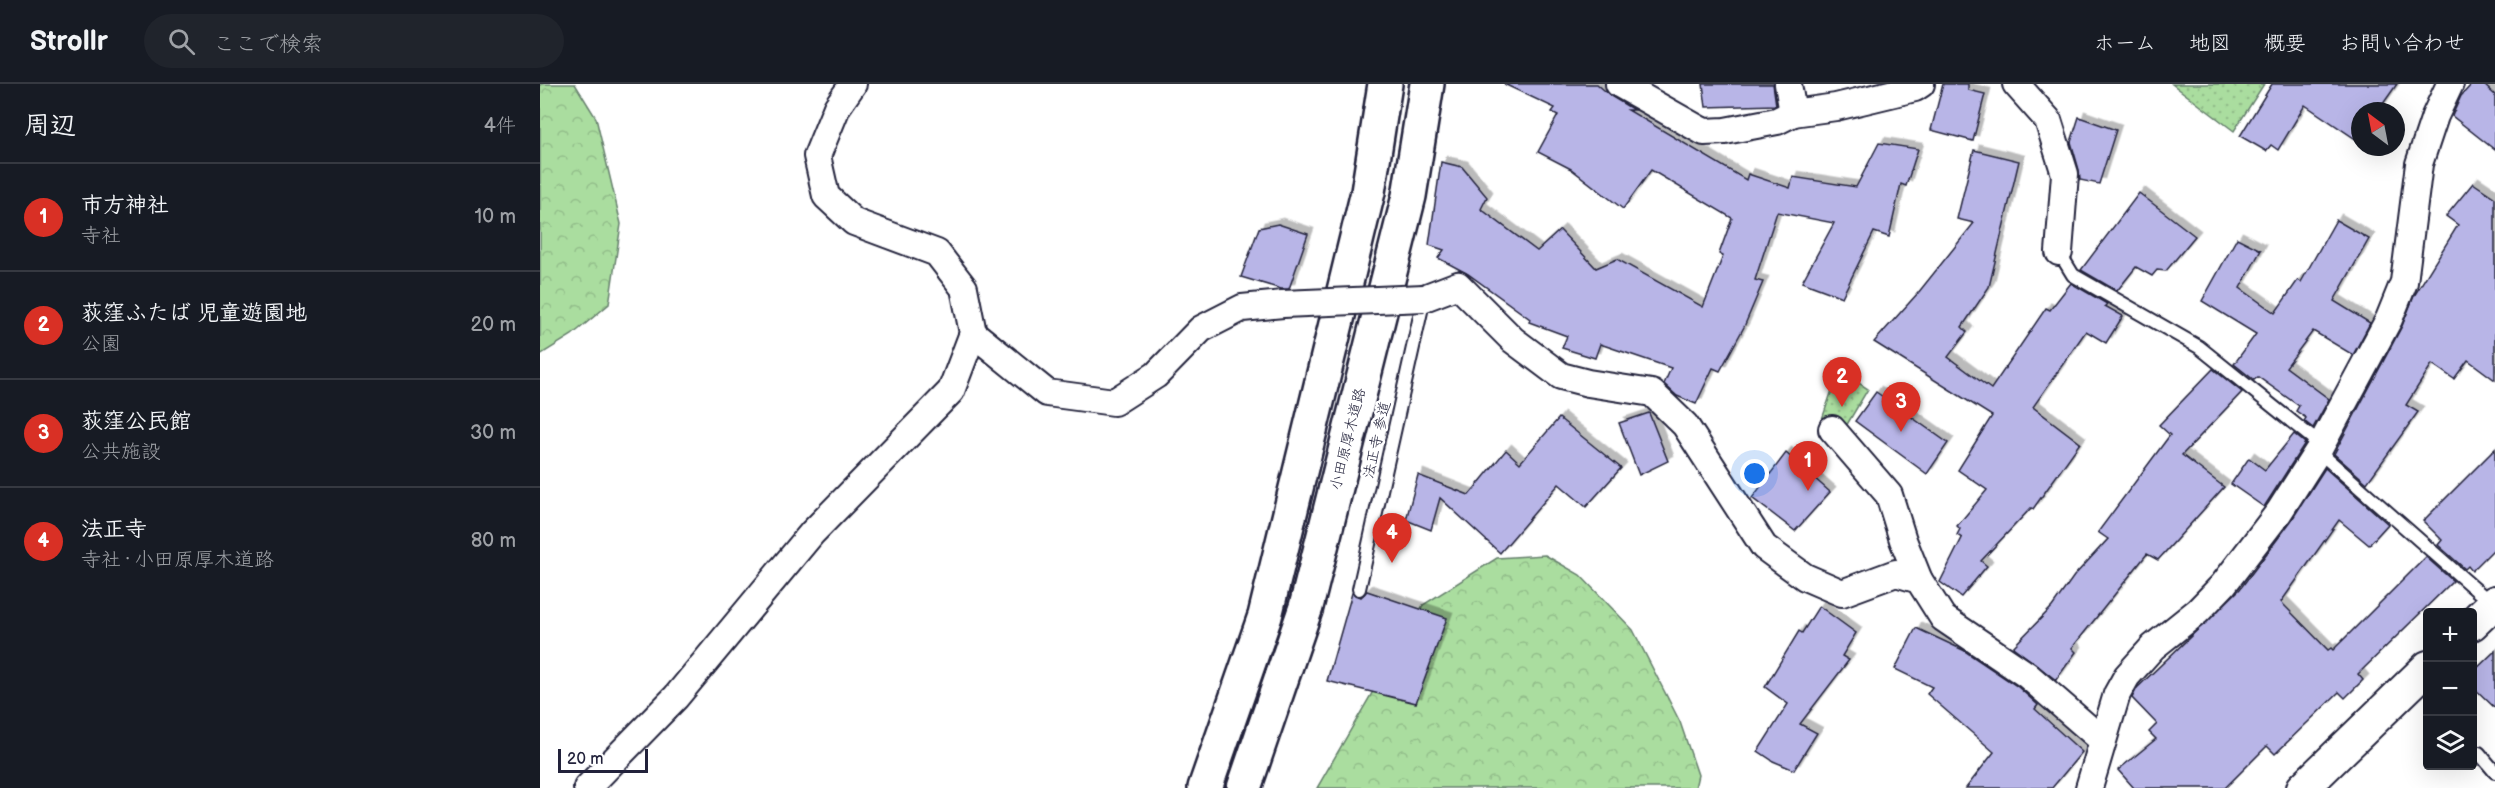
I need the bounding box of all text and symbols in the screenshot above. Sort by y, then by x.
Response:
search box [144,14,564,68]
text: Strollr [30,25,108,58]
icon: search [165,25,198,58]
text: ここで検索 [213,31,323,58]
text: ホーム [2094,31,2156,56]
text: 地図 [2189,31,2231,56]
text: 概要 [2264,31,2306,56]
text: お問い合わせ [2339,31,2465,56]
north arrow [2351,102,2405,156]
text: 周辺 [24,111,76,142]
text: 4件 [484,114,516,138]
text: 市方神社 [81,192,169,219]
text: 1 [39,205,48,229]
text: 10 m [475,205,516,229]
text: 寺社 [81,224,121,248]
text: 荻窪ふたば 児童遊園地 [81,300,307,327]
text: 2 [38,313,49,337]
text: 20 m [471,313,516,337]
text: 公園 [81,332,121,356]
pin: 2 [1822,358,1862,407]
pin: 3 [1882,382,1920,432]
street label: 小田原厚木道路 [1326,386,1370,492]
street label: 法正寺 参道 [1359,399,1395,481]
text: 荻窪公民館 [81,408,191,435]
text: 3 [38,421,49,445]
text: 30 m [470,421,516,445]
text: 公共施設 [81,440,161,464]
pin: 1 [1788,442,1828,491]
your location [1740,459,1769,488]
pin: 4 [1372,514,1412,563]
text: 法正寺 [81,516,147,543]
text: 4 [38,529,49,553]
text: 80 m [471,529,516,553]
text: 寺社 · 小田原厚木道路 [81,548,274,572]
map controls [2423,608,2477,770]
button: + [2423,608,2477,662]
button: − [2423,662,2477,716]
button: layers [2423,716,2477,770]
scale bar [558,746,648,774]
text: 20 m [567,750,603,769]

